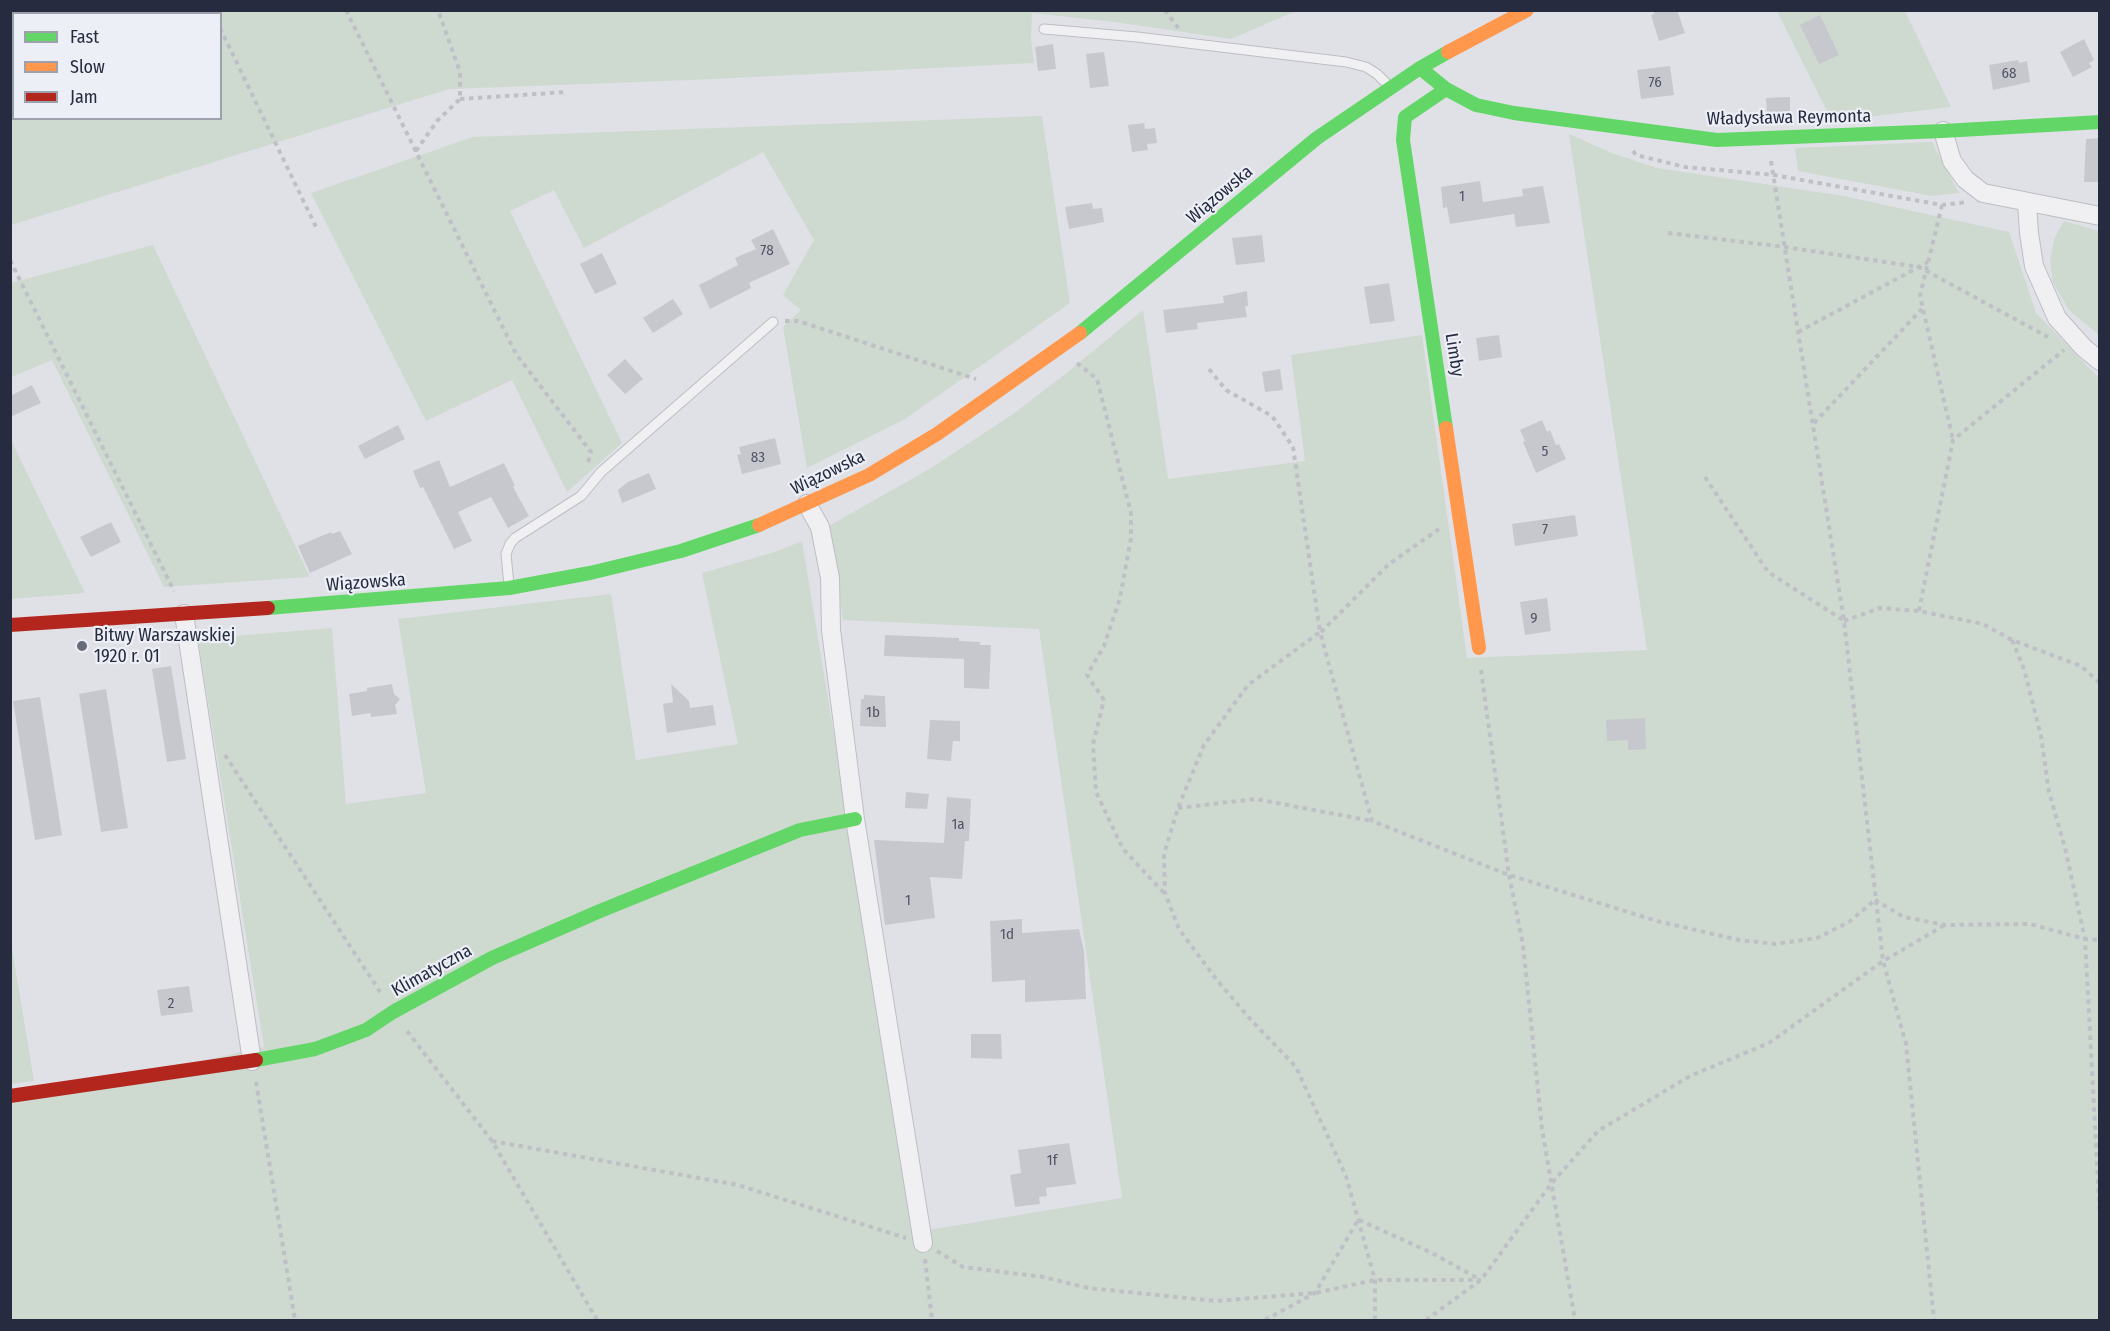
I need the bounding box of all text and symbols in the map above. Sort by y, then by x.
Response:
legend [12,12,222,120]
text: Fast [70,26,99,48]
text: Slow [70,56,105,78]
house number: 68 [2002,65,2016,83]
house number: 76 [1648,74,1662,92]
text: Jam [70,86,98,108]
street label: Władysława Reymonta [1707,106,1871,130]
street label: Wiązowska [1183,161,1257,229]
house number: 1 [1459,188,1465,206]
house number: 78 [760,242,774,260]
street label: Limby [1440,332,1468,378]
house number: 5 [1542,443,1548,461]
street label: Wiązowska [787,446,869,500]
house number: 83 [751,449,765,467]
house number: 7 [1542,521,1548,539]
street label: Wiązowska [325,569,407,597]
house number: 9 [1530,610,1538,628]
place label: Bitwy Warszawskiej 1920 r. 01 [94,625,235,668]
marker: Bitwy Warszawskiej 1920 r. 01 [75,639,89,653]
house number: 1b [866,704,880,722]
house number: 1a [951,816,965,834]
house number: 1 [905,892,911,910]
house number: 1d [1000,926,1014,944]
street label: Klimatyczna [388,940,476,1002]
house number: 2 [168,995,174,1013]
house number: 1f [1047,1152,1057,1170]

